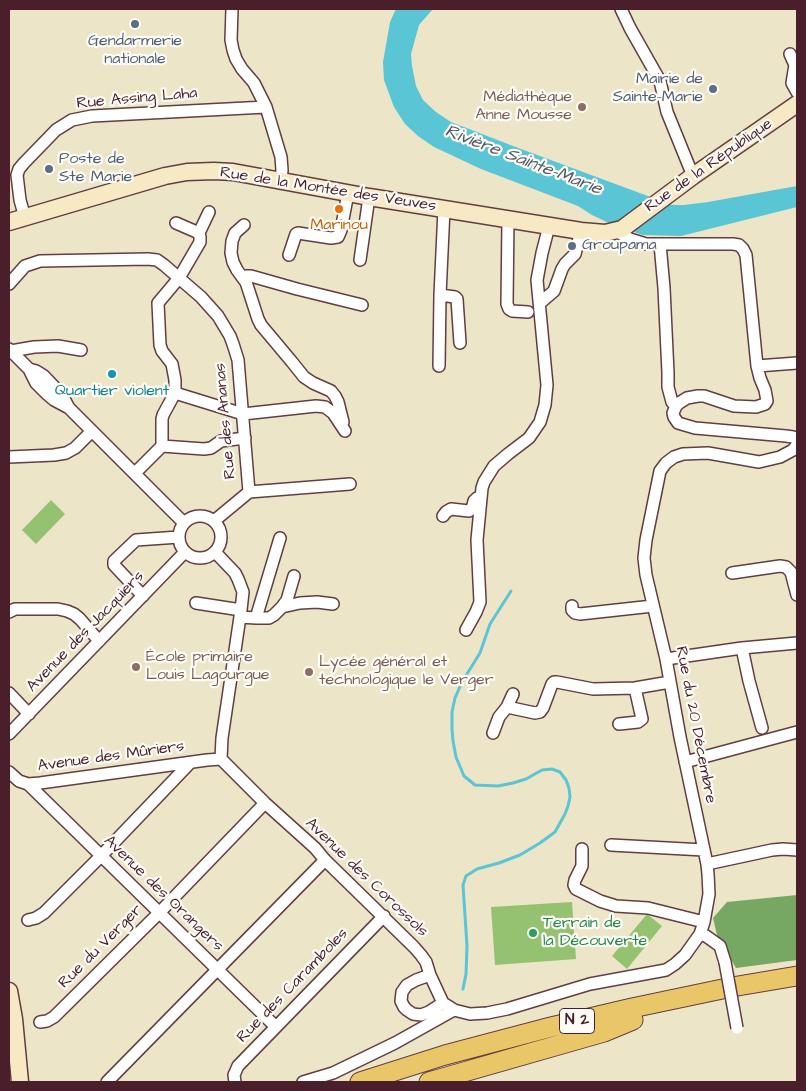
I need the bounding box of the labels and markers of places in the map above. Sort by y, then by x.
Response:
marker: Gendarmerie nationale [129,18,141,30]
place label: Gendarmerie nationale [88,32,182,70]
place label: Mairie de Sainte-Marie [613,70,703,108]
marker: Mairie de Sainte-Marie [707,83,719,95]
place label: Médiathèque Anne Mousse [476,88,572,126]
marker: Médiathèque Anne Mousse [576,101,588,113]
place label: Poste de Ste Marie [59,150,132,188]
marker: Poste de Ste Marie [43,163,55,175]
marker: Marinou [333,203,345,215]
place label: Marinou [310,216,368,236]
place label: Groupama [582,236,657,256]
marker: Groupama [566,240,578,252]
marker: Quartier violent [106,368,118,380]
place label: Quartier violent [55,382,169,402]
place label: École primaire Louis Lagourgue [146,648,270,686]
place label: Lycée général et technologique le Verger [319,653,494,691]
marker: École primaire Louis Lagourgue [130,661,142,673]
marker: Lycée général et technologique le Verger [303,666,315,678]
place label: Terrain de la Découverte [543,914,647,952]
marker: Terrain de la Découverte [527,927,539,939]

